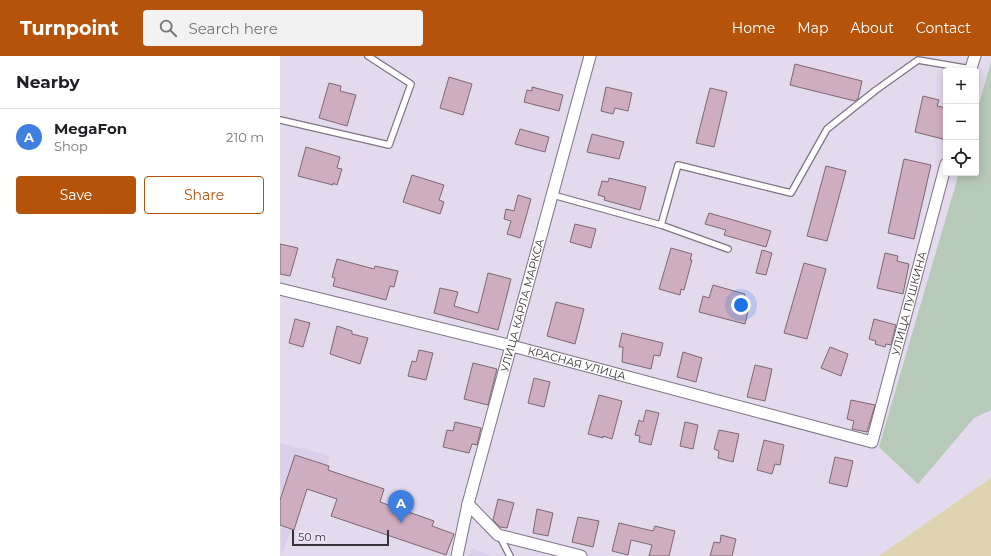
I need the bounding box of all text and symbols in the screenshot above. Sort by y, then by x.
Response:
search box [143,10,423,46]
text: Turnpoint [20,17,119,40]
icon: search [157,17,179,39]
text: Search here [189,19,278,38]
text: Home [732,19,775,37]
text: Map [797,19,828,37]
text: About [850,19,894,37]
text: Contact [916,19,971,37]
map controls [943,68,979,176]
button: + [943,68,979,104]
text: Nearby [16,72,80,92]
button: − [943,104,979,140]
text: MegaFon [54,119,127,138]
text: A [24,129,34,145]
text: 210 m [226,129,264,145]
text: Shop [54,138,88,154]
button: locate [943,140,979,176]
button: Save [16,176,136,214]
button: Share [144,176,264,214]
street label: УЛИЦА КАРЛА МАРКСА [497,236,547,374]
street label: УЛИЦА ПУШКИНА [888,249,930,357]
your location [731,295,751,315]
street label: КРАСНАЯ УЛИЦА [526,344,628,383]
pin: A [388,490,414,523]
scale bar [292,528,389,547]
text: 50 m [298,530,326,544]

